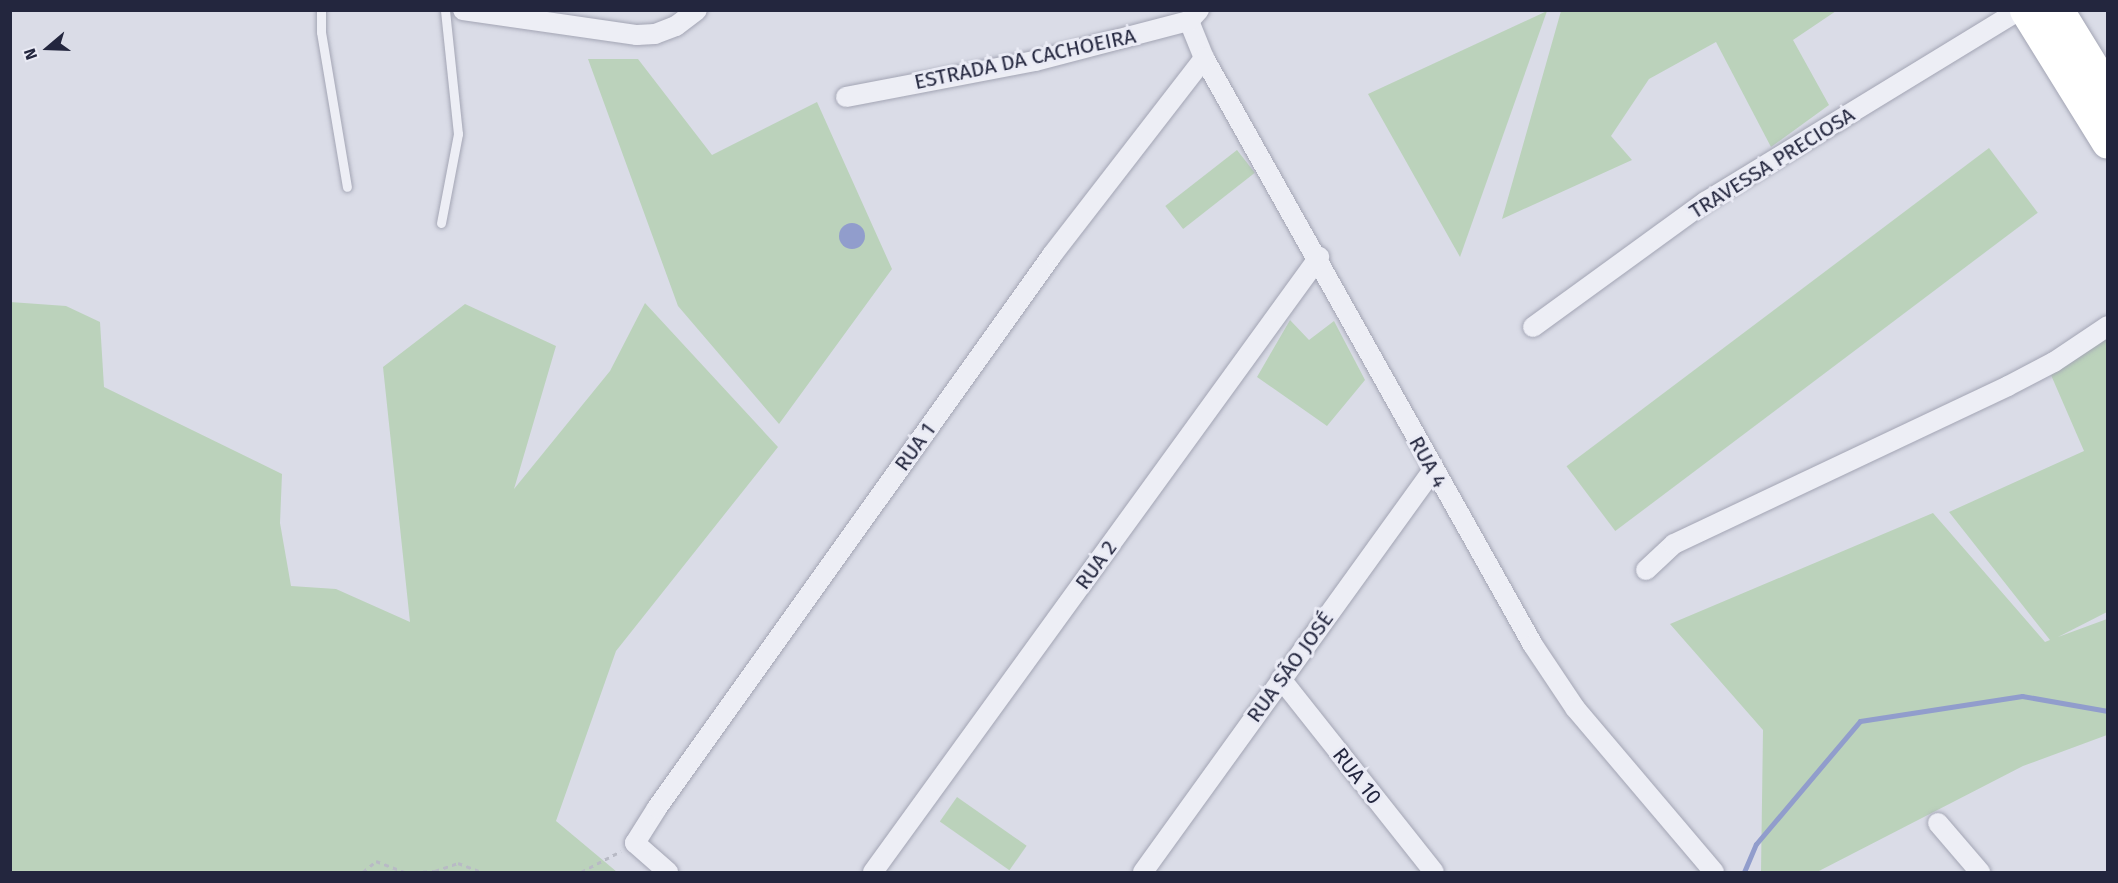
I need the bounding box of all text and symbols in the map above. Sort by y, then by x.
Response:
north arrow [18,18,78,78]
street label: ESTRADA DA CACHOEIRA [912,23,1138,95]
text: N [20,46,41,62]
street label: TRAVESSA PRECIOSA [1685,102,1859,224]
street label: RUA 1 [889,418,941,476]
street label: RUA 4 [1404,432,1452,492]
street label: RUA 2 [1070,536,1122,594]
street label: RUA SÃO JOSÉ [1241,607,1339,727]
street label: RUA 10 [1327,743,1387,809]

